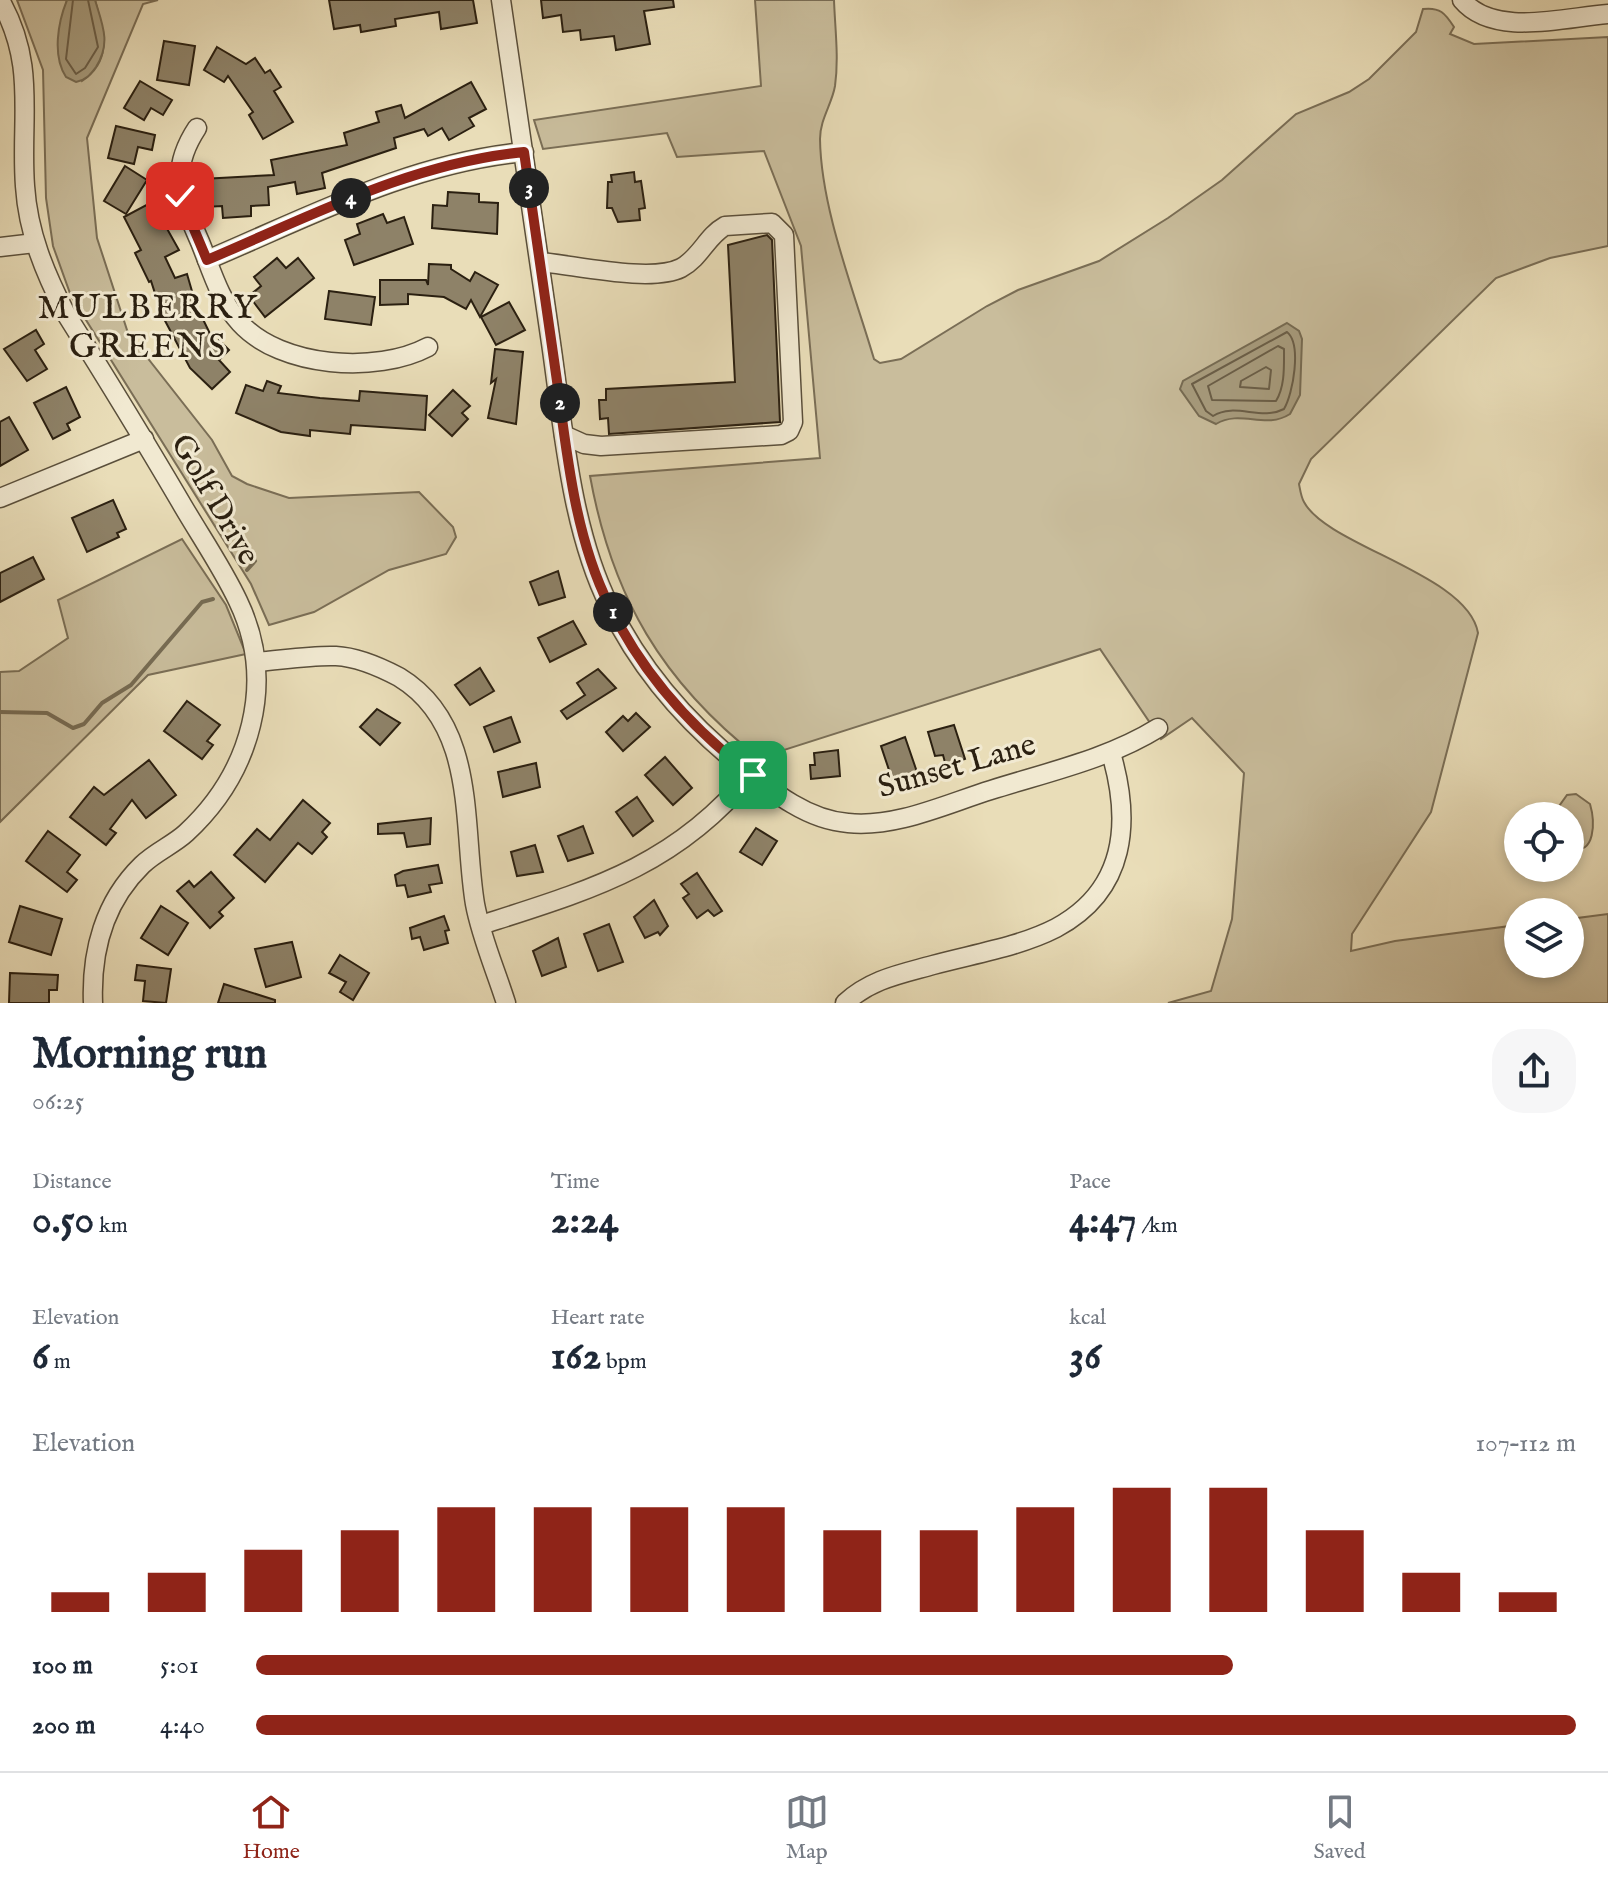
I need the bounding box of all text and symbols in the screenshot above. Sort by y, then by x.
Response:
pin [146,162,214,230]
pin: 3 [509,168,549,208]
icon: check [158,174,202,218]
text: 3 [525,174,533,202]
pin: 4 [331,178,371,218]
text: 4 [346,184,356,212]
district label: MULBERRY GREENS [38,287,258,369]
pin: 2 [540,383,580,423]
text: 2 [555,389,565,417]
street label: Golf Drive [160,427,268,573]
pin: 1 [593,592,633,632]
text: 1 [609,598,617,626]
street label: Sunset Lane [873,725,1041,809]
pin [719,741,787,809]
icon: arrive [731,753,775,797]
map controls [1504,802,1584,978]
button: locate [1504,802,1584,882]
button: layers [1504,898,1584,978]
text: Morning run [32,1027,267,1083]
button: share [1492,1029,1576,1113]
text: 06:25 [32,1085,84,1118]
text: Distance [32,1168,112,1196]
text: Time [551,1168,600,1196]
text: Pace [1069,1168,1111,1196]
text: 0.50 [32,1196,94,1247]
text: 2:24 [551,1196,618,1247]
text: 4:47 [1069,1196,1137,1247]
text: km [94,1212,128,1240]
text: /km [1137,1212,1178,1240]
text: Elevation [32,1304,119,1332]
text: Heart rate [551,1304,645,1332]
text: kcal [1069,1304,1106,1332]
text: 6 [32,1332,49,1383]
text: 162 [551,1332,601,1383]
text: 36 [1069,1332,1101,1383]
text: m [49,1348,71,1376]
text: bpm [601,1348,647,1376]
text: Elevation [32,1427,135,1460]
text: 107–112 m [1475,1427,1576,1460]
text: 100 m [32,1649,93,1682]
text: 5:01 [160,1649,199,1682]
text: 200 m [32,1709,96,1742]
text: 4:40 [160,1709,205,1742]
tab: Home [242,1790,300,1866]
tab: Map [785,1790,829,1866]
tab: Saved [1314,1790,1366,1866]

